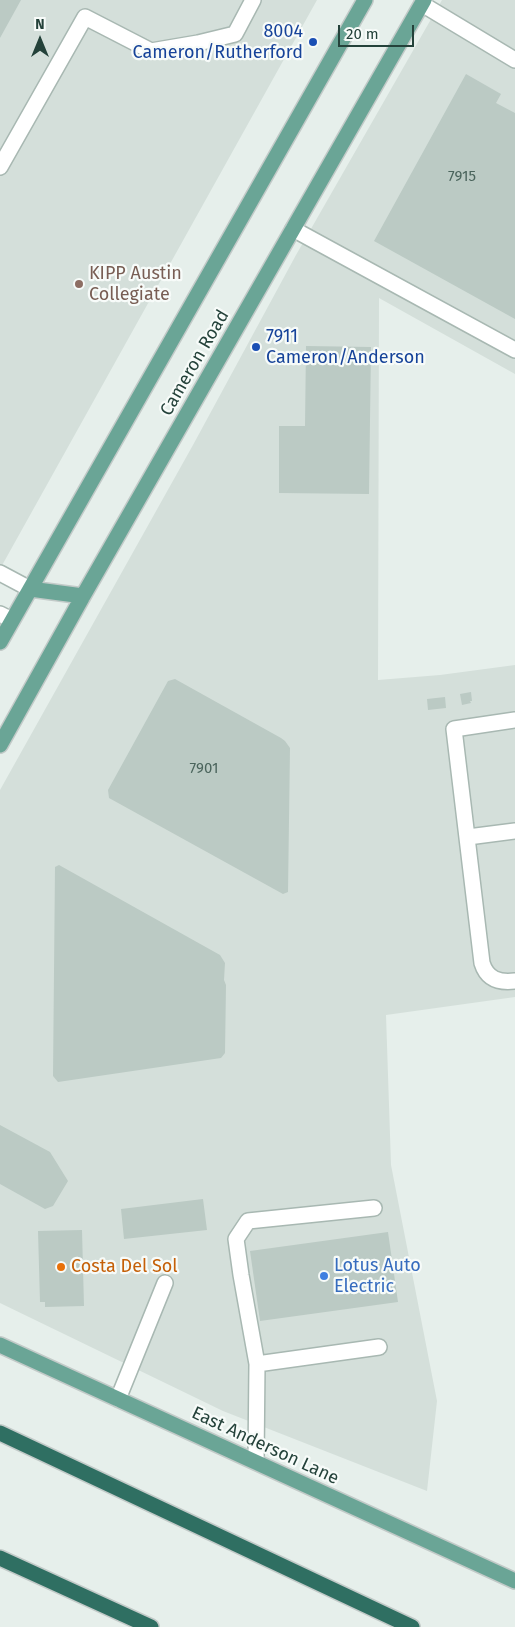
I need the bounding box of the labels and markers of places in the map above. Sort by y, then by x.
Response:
place label: 8004 Cameron/Rutherford [133,21,303,64]
marker: 8004 Cameron/Rutherford [307,36,319,48]
place label: KIPP Austin Collegiate [89,263,182,306]
marker: KIPP Austin Collegiate [73,278,85,290]
place label: 7911 Cameron/Anderson [266,326,425,368]
marker: 7911 Cameron/Anderson [250,341,262,353]
place label: Lotus Auto Electric [334,1255,421,1298]
place label: Costa Del Sol [71,1256,178,1278]
marker: Costa Del Sol [55,1261,67,1273]
marker: Lotus Auto Electric [318,1270,330,1282]

